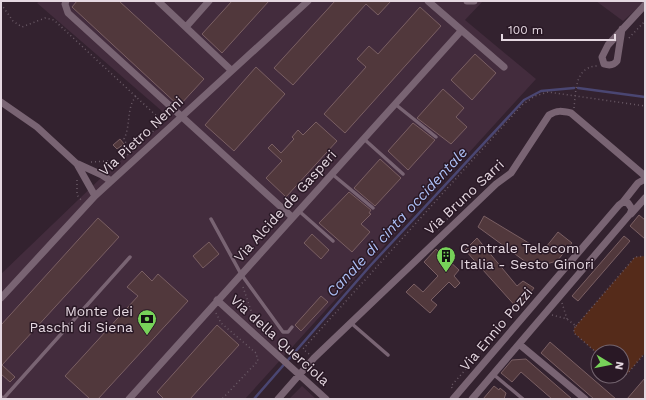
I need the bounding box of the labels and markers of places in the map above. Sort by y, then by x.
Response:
place label: Centrale Telecom Italia - Sesto Ginori [460,240,594,272]
building icon: Centrale Telecom Italia - Sesto Ginori [435,245,457,273]
place label: Monte dei Paschi di Siena [30,303,133,335]
bank icon: Monte dei Paschi di Siena [136,308,158,336]

